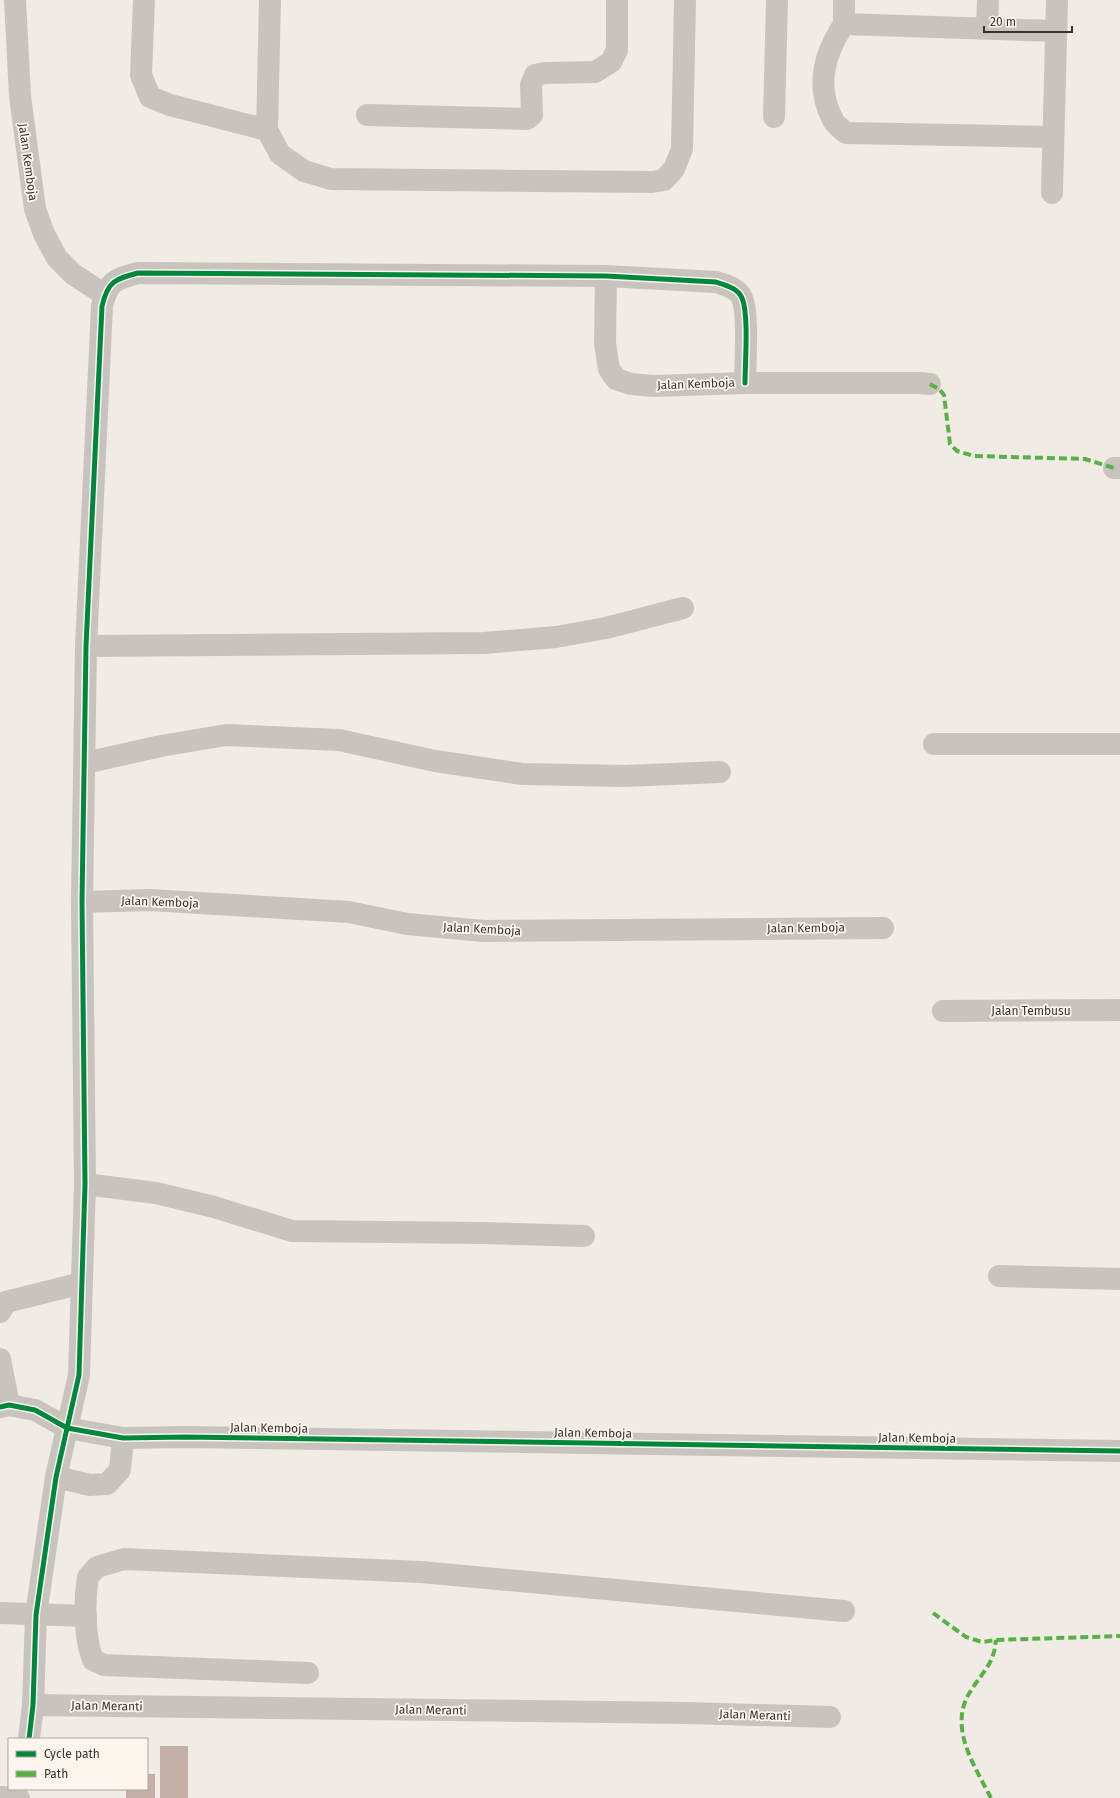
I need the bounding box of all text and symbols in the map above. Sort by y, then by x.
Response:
scale bar [984,8,1072,34]
text: 20 m [990,15,1016,29]
street label: Jalan Kemboja [16,122,40,202]
street label: Jalan Kemboja [657,376,735,392]
street label: Jalan Kemboja [121,894,199,910]
street label: Jalan Kemboja [443,920,521,938]
street label: Jalan Kemboja [767,920,845,936]
street label: Jalan Tembusu [991,1004,1071,1018]
street label: Jalan Kemboja [230,1420,308,1436]
street label: Jalan Kemboja [554,1425,632,1441]
street label: Jalan Kemboja [878,1430,956,1446]
street label: Jalan Meranti [71,1698,143,1714]
street label: Jalan Meranti [395,1702,467,1718]
street label: Jalan Meranti [719,1707,791,1723]
legend [8,1738,148,1790]
text: Cycle path [44,1747,100,1761]
text: Path [44,1767,68,1781]

